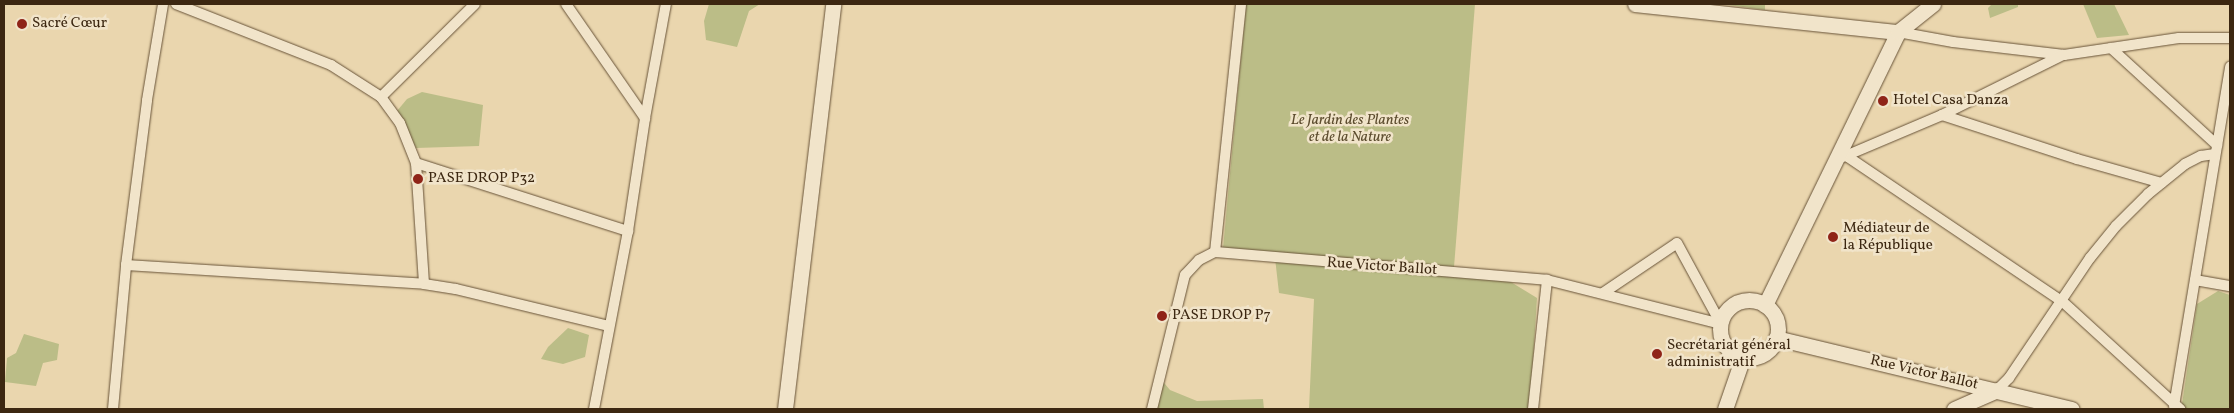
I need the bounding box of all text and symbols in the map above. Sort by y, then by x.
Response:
place label: Sacré Cœur [32,15,107,33]
marker: Sacré Cœur [16,18,28,30]
place label: Hotel Casa Danza [1893,92,2008,110]
marker: Hotel Casa Danza [1877,95,1889,107]
park label: Le Jardin des Plantes et de la Nature [1291,111,1409,146]
place label: PASE DROP P32 [428,170,535,188]
marker: PASE DROP P32 [412,173,424,185]
place label: Médiateur de la République [1843,219,1933,254]
marker: Médiateur de la République [1827,231,1839,243]
street label: Rue Victor Ballot [1326,254,1438,280]
place label: PASE DROP P7 [1172,307,1271,325]
marker: PASE DROP P7 [1156,310,1168,322]
place label: Secrétariat général administratif [1667,336,1791,371]
marker: Secrétariat général administratif [1651,348,1663,360]
street label: Rue Victor Ballot [1868,352,1980,394]

